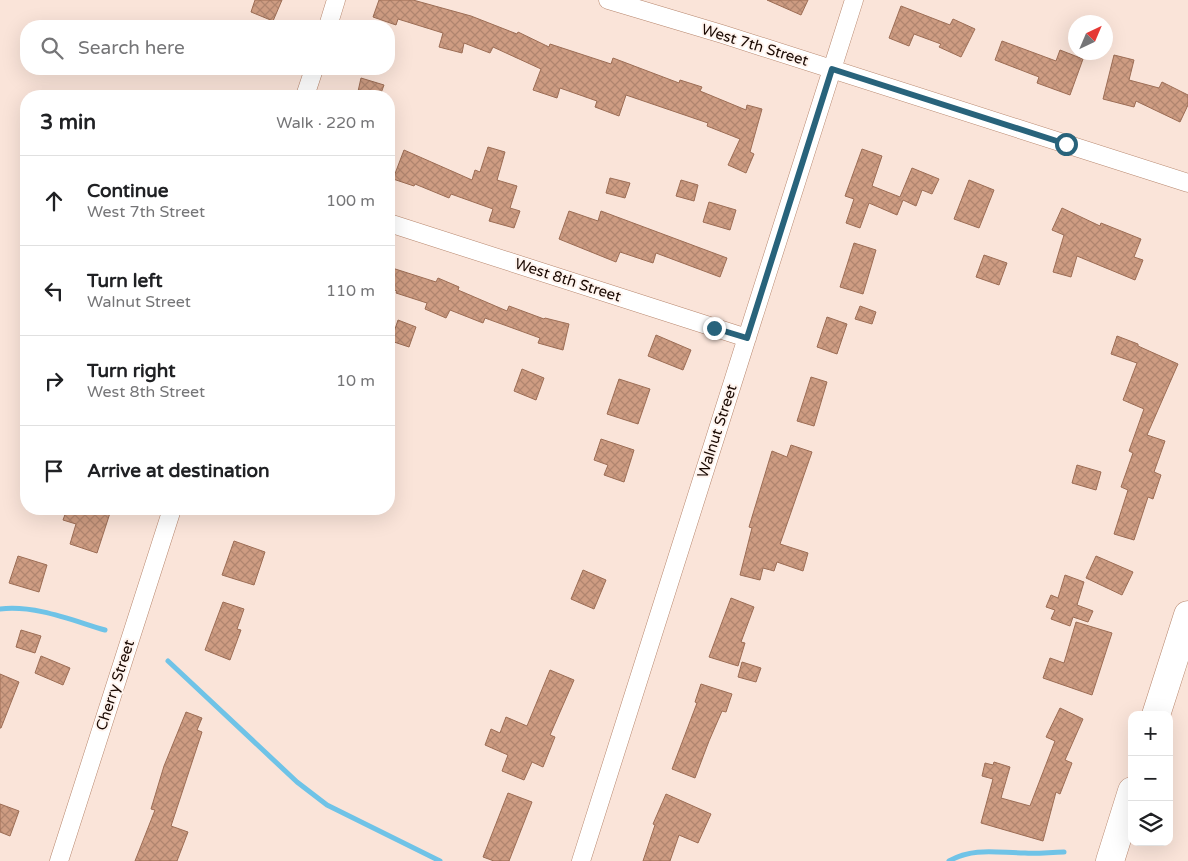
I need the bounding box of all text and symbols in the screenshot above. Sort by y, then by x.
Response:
north arrow [1068,15,1113,60]
search box [20,20,395,75]
street label: West 7th Street [699,20,811,70]
icon: search [38,34,66,62]
text: Search here [78,37,185,59]
text: 3 min [40,110,96,135]
text: Walk · 220 m [276,113,375,133]
route start [1055,133,1078,156]
text: Continue [87,180,169,202]
icon: ahead [40,187,68,215]
text: 100 m [326,191,375,211]
text: West 7th Street [87,202,205,222]
street label: West 8th Street [513,254,624,306]
text: Turn left [87,270,163,292]
icon: left [40,277,68,305]
text: 110 m [326,281,375,301]
text: Walnut Street [87,292,191,312]
route end [703,317,726,340]
text: Turn right [87,360,175,382]
icon: right [40,367,68,395]
text: 10 m [336,371,375,391]
text: West 8th Street [87,382,205,402]
street label: Walnut Street [693,382,741,480]
icon: arrive [40,457,68,485]
text: Arrive at destination [87,460,270,482]
street label: Cherry Street [92,637,138,733]
map controls [1128,711,1173,846]
button: + [1128,711,1173,756]
button: − [1128,756,1173,801]
button: layers [1128,801,1173,846]

